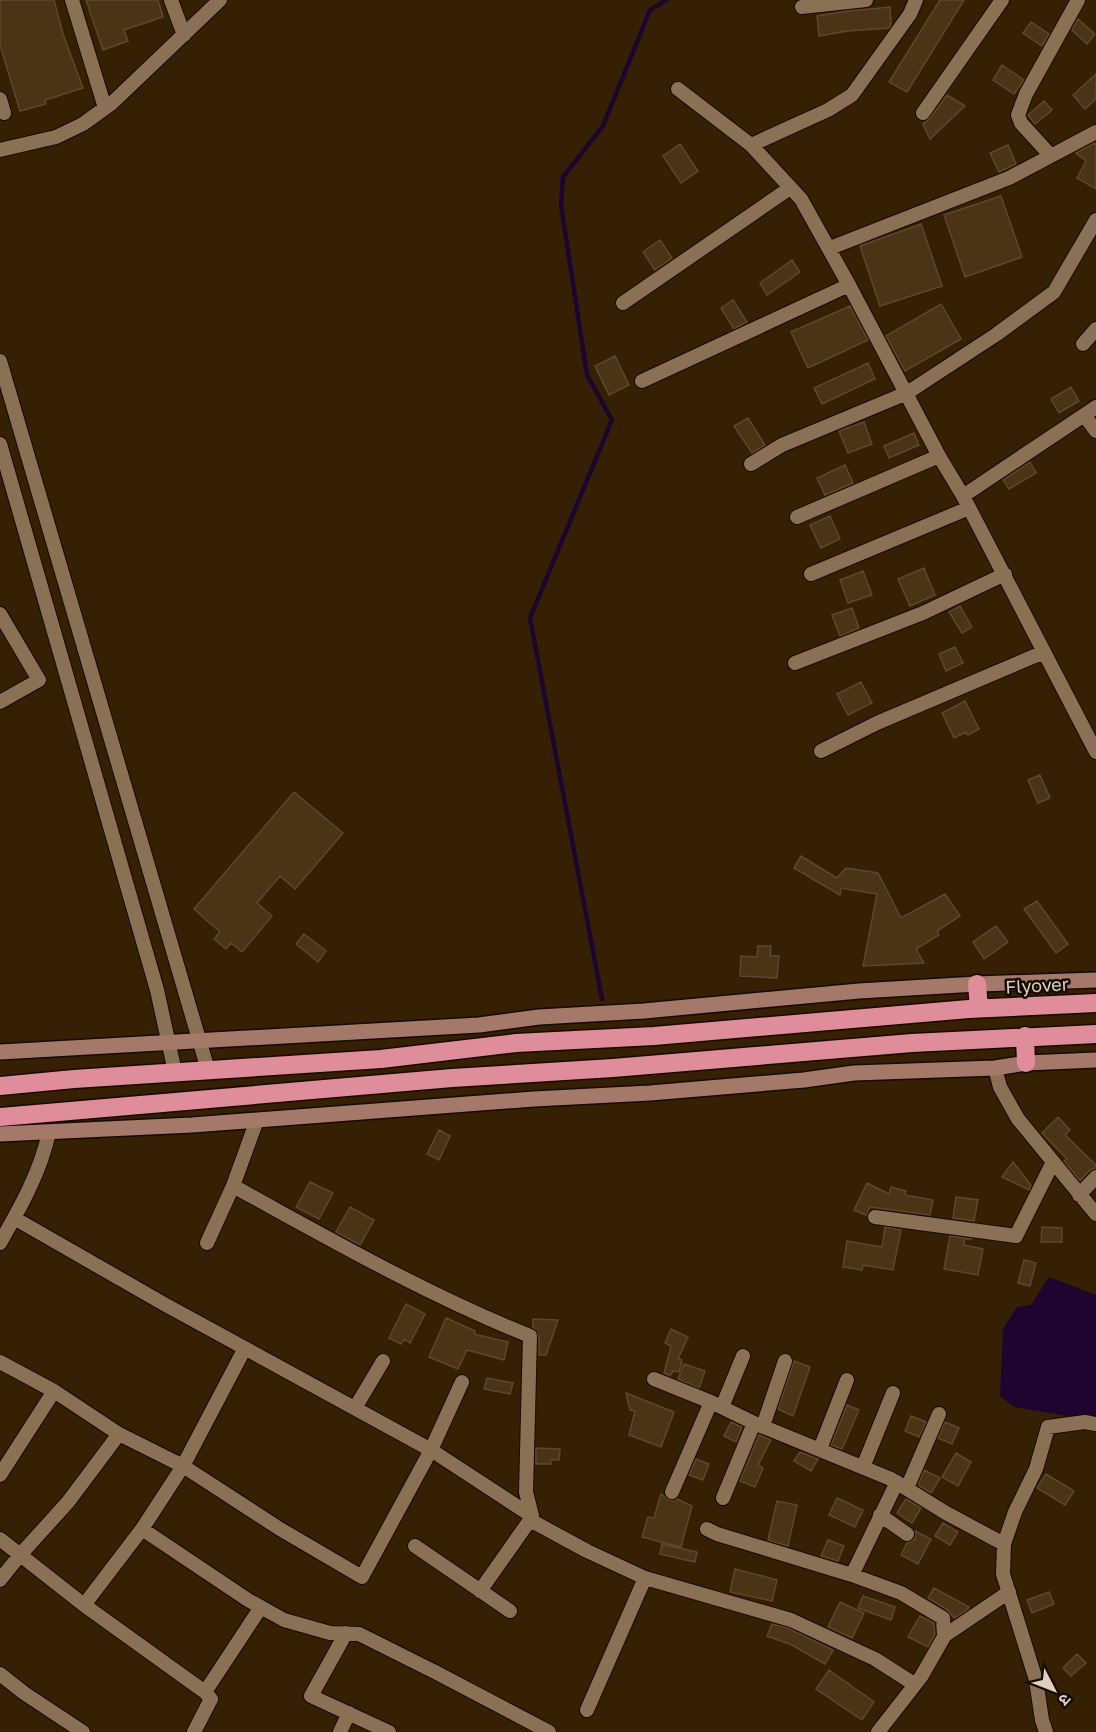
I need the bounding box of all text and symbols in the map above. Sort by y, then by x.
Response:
street label: Flyover [1005,972,1069,998]
north arrow [1024,1660,1084,1720]
text: उ [1054,1690,1076,1711]

